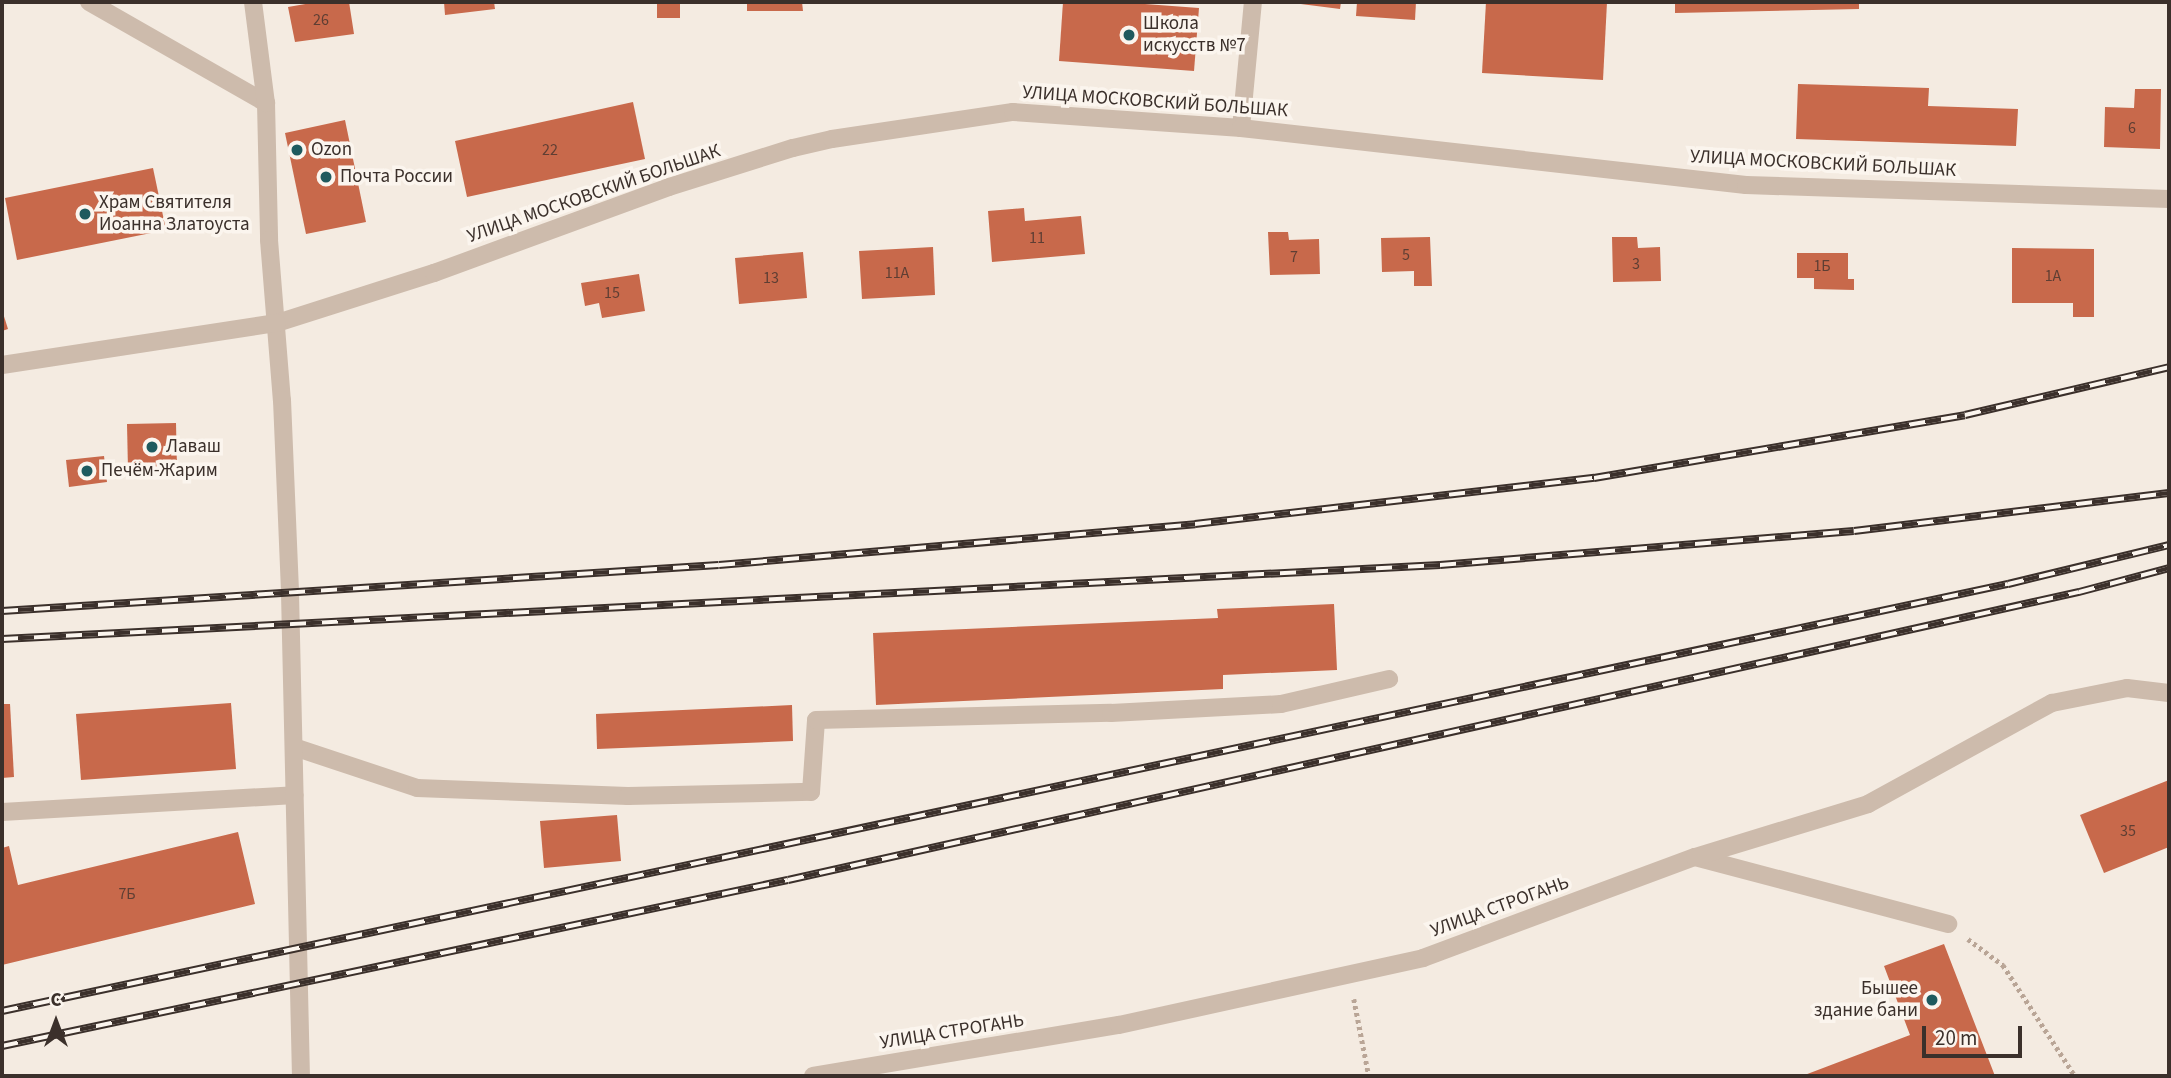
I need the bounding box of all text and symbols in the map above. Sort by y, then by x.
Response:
house number: 26 [313,10,329,30]
place label: Школа искусств №7 [1143,13,1246,57]
marker: Школа искусств №7 [1121,27,1137,43]
street label: УЛИЦА МОСКОВСКИЙ БОЛЬШАК [1021,81,1289,123]
house number: 6 [2128,118,2136,138]
place label: Ozon [311,139,352,161]
street label: УЛИЦА МОСКОВСКИЙ БОЛЬШАК [464,140,724,248]
house number: 22 [542,140,558,160]
marker: Ozon [289,142,305,158]
street label: УЛИЦА МОСКОВСКИЙ БОЛЬШАК [1690,146,1956,182]
place label: Почта России [340,166,453,188]
marker: Почта России [318,169,334,185]
place label: Храм Святителя Иоанна Златоуста [99,192,250,236]
marker: Храм Святителя Иоанна Златоуста [77,206,93,222]
house number: 11 [1029,228,1045,248]
house number: 5 [1402,245,1410,265]
house number: 7 [1290,247,1298,267]
house number: 3 [1632,254,1640,274]
house number: 1Б [1813,256,1831,276]
house number: 11А [885,263,909,283]
house number: 1А [2045,266,2061,286]
house number: 13 [763,268,779,288]
house number: 15 [604,283,620,303]
place label: Лаваш [166,436,221,458]
marker: Лаваш [144,439,160,455]
place label: Печём-Жарим [101,460,218,482]
marker: Печём-Жарим [79,463,95,479]
house number: 35 [2120,821,2136,841]
street label: УЛИЦА СТРОГАНЬ [1428,871,1572,943]
house number: 7Б [118,884,136,904]
place label: Бышее здание бани [1814,978,1918,1022]
north arrow [21,987,91,1057]
text: С [50,987,62,1014]
marker: Бышее здание бани [1924,992,1940,1008]
street label: УЛИЦА СТРОГАНЬ [878,1009,1026,1055]
scale bar [1926,1012,2026,1056]
text: 20 m [1935,1023,1977,1053]

